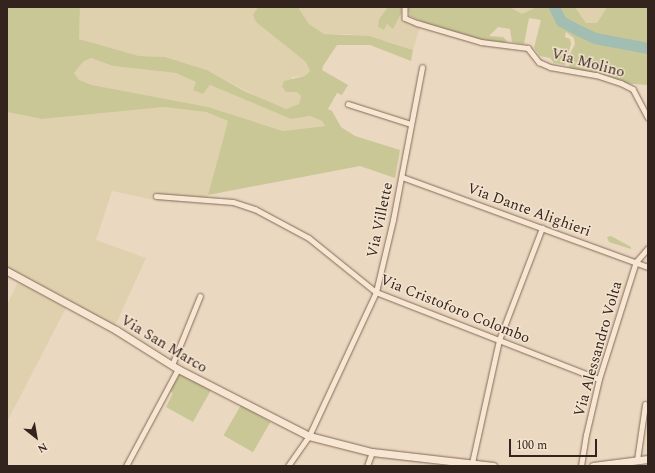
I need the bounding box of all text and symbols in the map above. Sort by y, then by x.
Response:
street label: Via Molino [549,45,627,81]
street label: Via Dante Alighieri [465,179,593,241]
street label: Via Villette [363,181,397,259]
street label: Via Cristoforo Colombo [377,271,533,347]
street label: Via Alessandro Volta [570,279,626,419]
street label: Via San Marco [117,311,211,377]
north arrow [16,417,56,457]
scale bar [511,431,599,457]
text: 100 m [516,436,547,455]
text: N [34,438,51,457]

